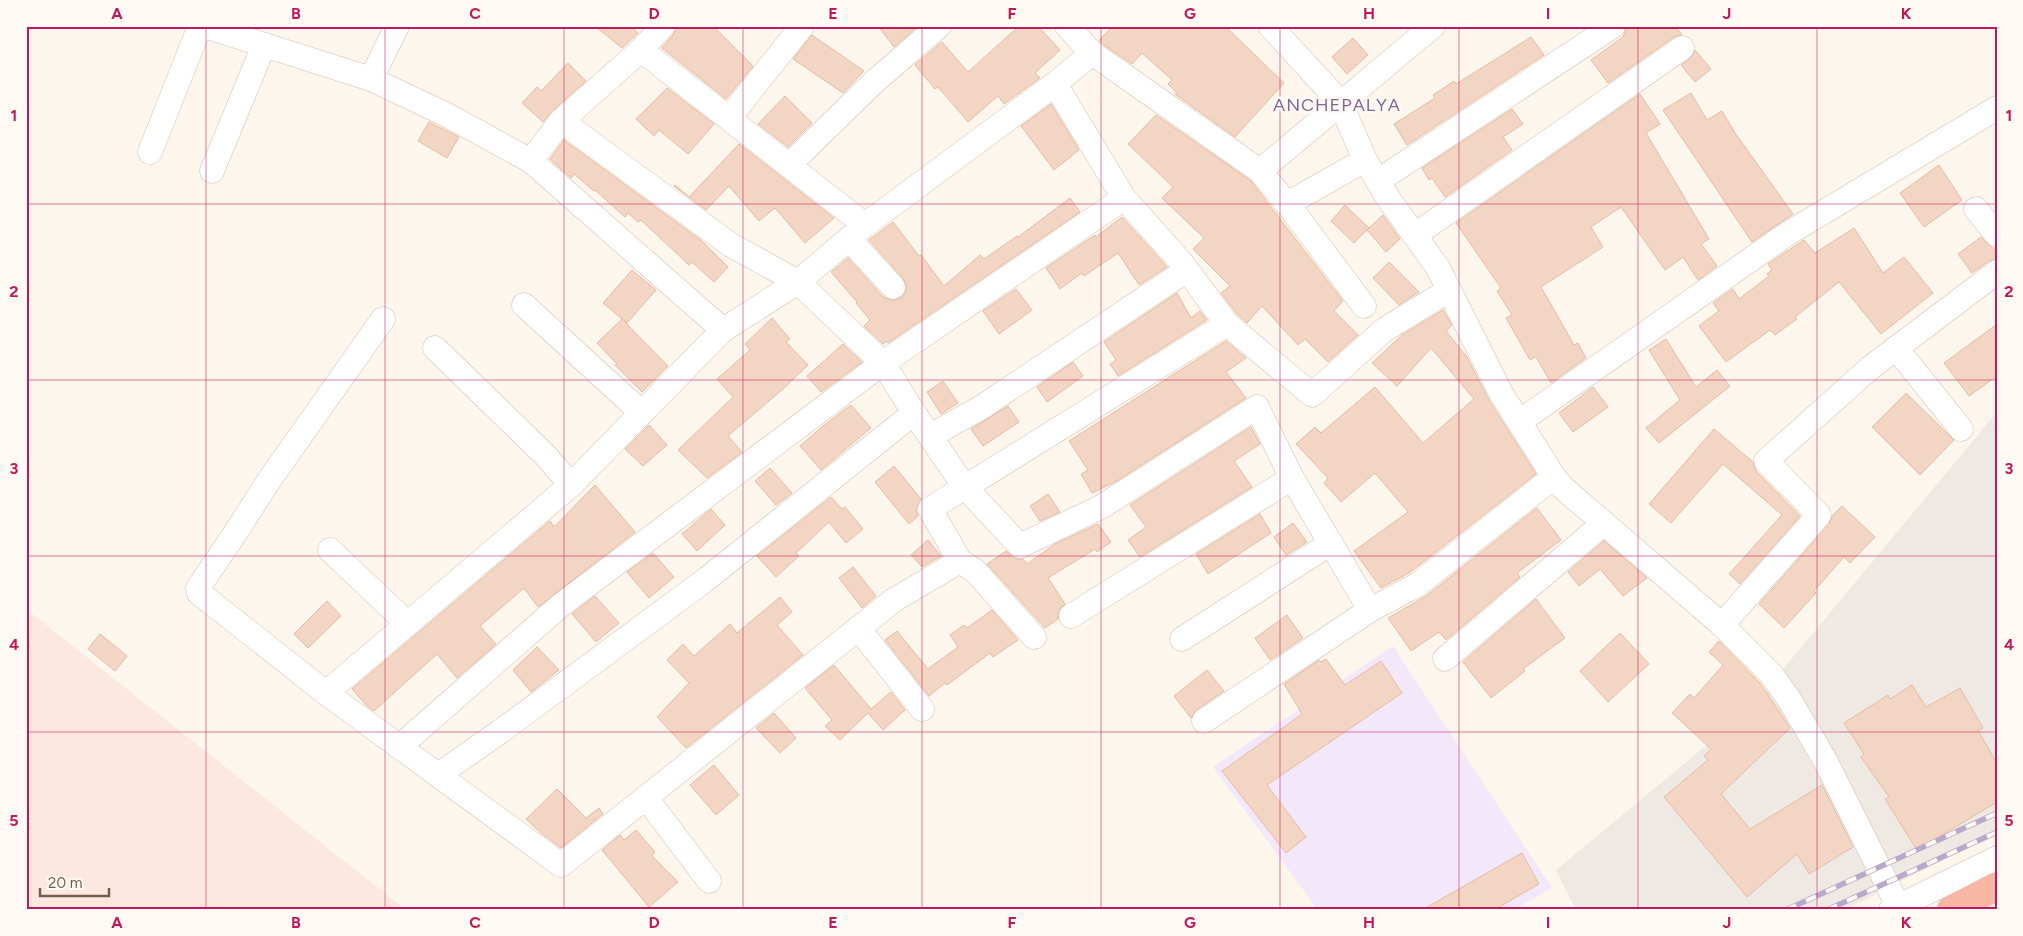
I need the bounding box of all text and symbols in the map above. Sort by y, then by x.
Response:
text: A [111,4,123,23]
text: B [291,4,301,23]
text: C [469,4,481,23]
text: D [648,4,660,23]
text: E [828,4,838,23]
text: F [1008,4,1017,23]
text: G [1184,4,1196,23]
text: H [1363,4,1375,23]
text: I [1546,4,1550,23]
text: J [1723,4,1731,23]
text: K [1901,4,1912,23]
district label: ANCHEPALYA [1273,94,1401,116]
text: 1 [11,106,17,125]
text: 1 [2006,106,2012,125]
text: 2 [9,282,19,301]
text: 2 [2004,282,2014,301]
text: 3 [10,459,19,478]
text: 3 [2005,459,2014,478]
text: 4 [9,635,19,654]
text: 4 [2004,635,2014,654]
text: 5 [9,811,19,830]
text: 5 [2004,811,2014,830]
scale bar [40,866,109,898]
text: 20 m [48,874,82,892]
text: A [111,913,123,932]
text: B [291,913,301,932]
text: C [469,913,481,932]
text: D [648,913,660,932]
text: E [828,913,838,932]
text: F [1008,913,1017,932]
text: G [1184,913,1196,932]
text: H [1363,913,1375,932]
text: I [1546,913,1550,932]
text: J [1723,913,1731,932]
text: K [1901,913,1912,932]

